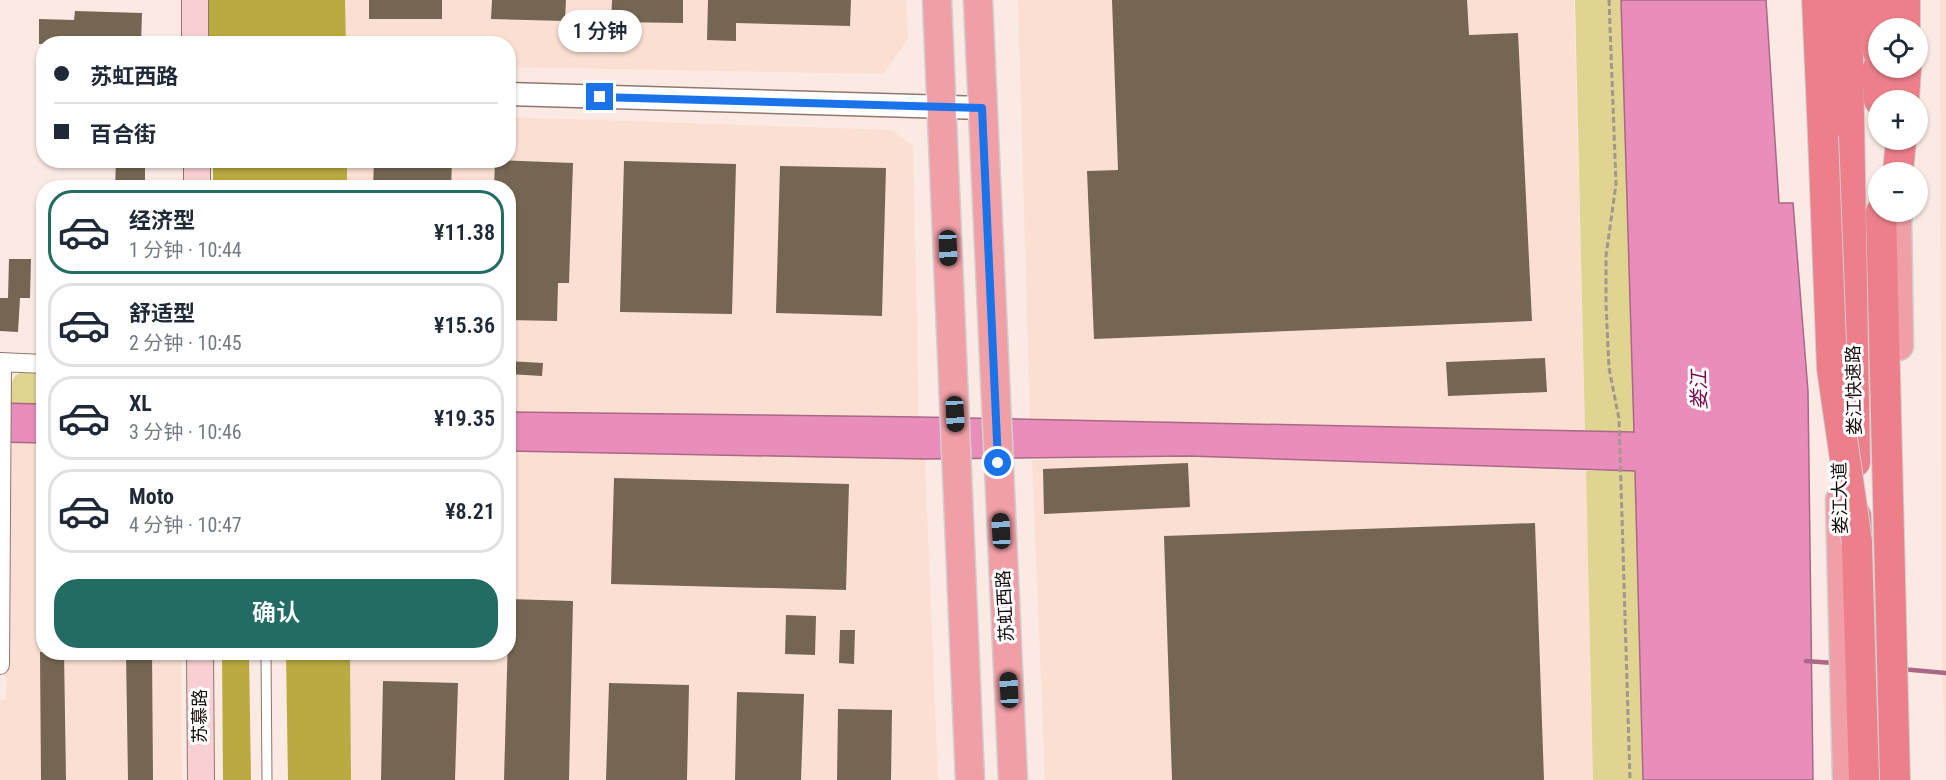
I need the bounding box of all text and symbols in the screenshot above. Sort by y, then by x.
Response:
callout: 1 分钟 [558,10,642,52]
map controls [1868,18,1928,222]
button: locate [1868,18,1928,78]
text: 1 分钟 [573,19,627,43]
text: 苏虹西路 [90,64,178,89]
route end [586,83,613,110]
button: + [1868,90,1928,150]
text: 百合街 [90,122,156,147]
button: − [1868,162,1928,222]
icon: car [57,205,111,259]
text: 经济型 [129,208,195,233]
text: ¥11.38 [434,220,495,245]
car [938,230,958,266]
text: 1 分钟 · 10:44 [129,238,242,262]
icon: car [57,298,111,352]
text: 舒适型 [129,301,195,326]
text: ¥15.36 [434,313,495,338]
text: 2 分钟 · 10:45 [129,331,242,355]
street label: 娄江快速路 [1842,345,1865,435]
water label: 娄江 [1687,368,1711,410]
icon: car [57,391,111,445]
text: XL [129,391,152,416]
car [945,396,965,432]
text: ¥19.35 [434,406,495,431]
text: 3 分钟 · 10:46 [129,420,242,444]
route start [984,449,1011,476]
street label: 娄江大道 [1828,462,1851,534]
icon: car [57,484,111,538]
text: Moto [129,484,174,509]
text: ¥8.21 [445,499,495,524]
text: 4 分钟 · 10:47 [129,513,242,537]
car [991,513,1011,549]
street label: 苏虹西路 [992,570,1017,643]
button: 确认 [54,579,498,648]
car [999,672,1019,708]
street label: 苏慕路 [189,689,210,743]

